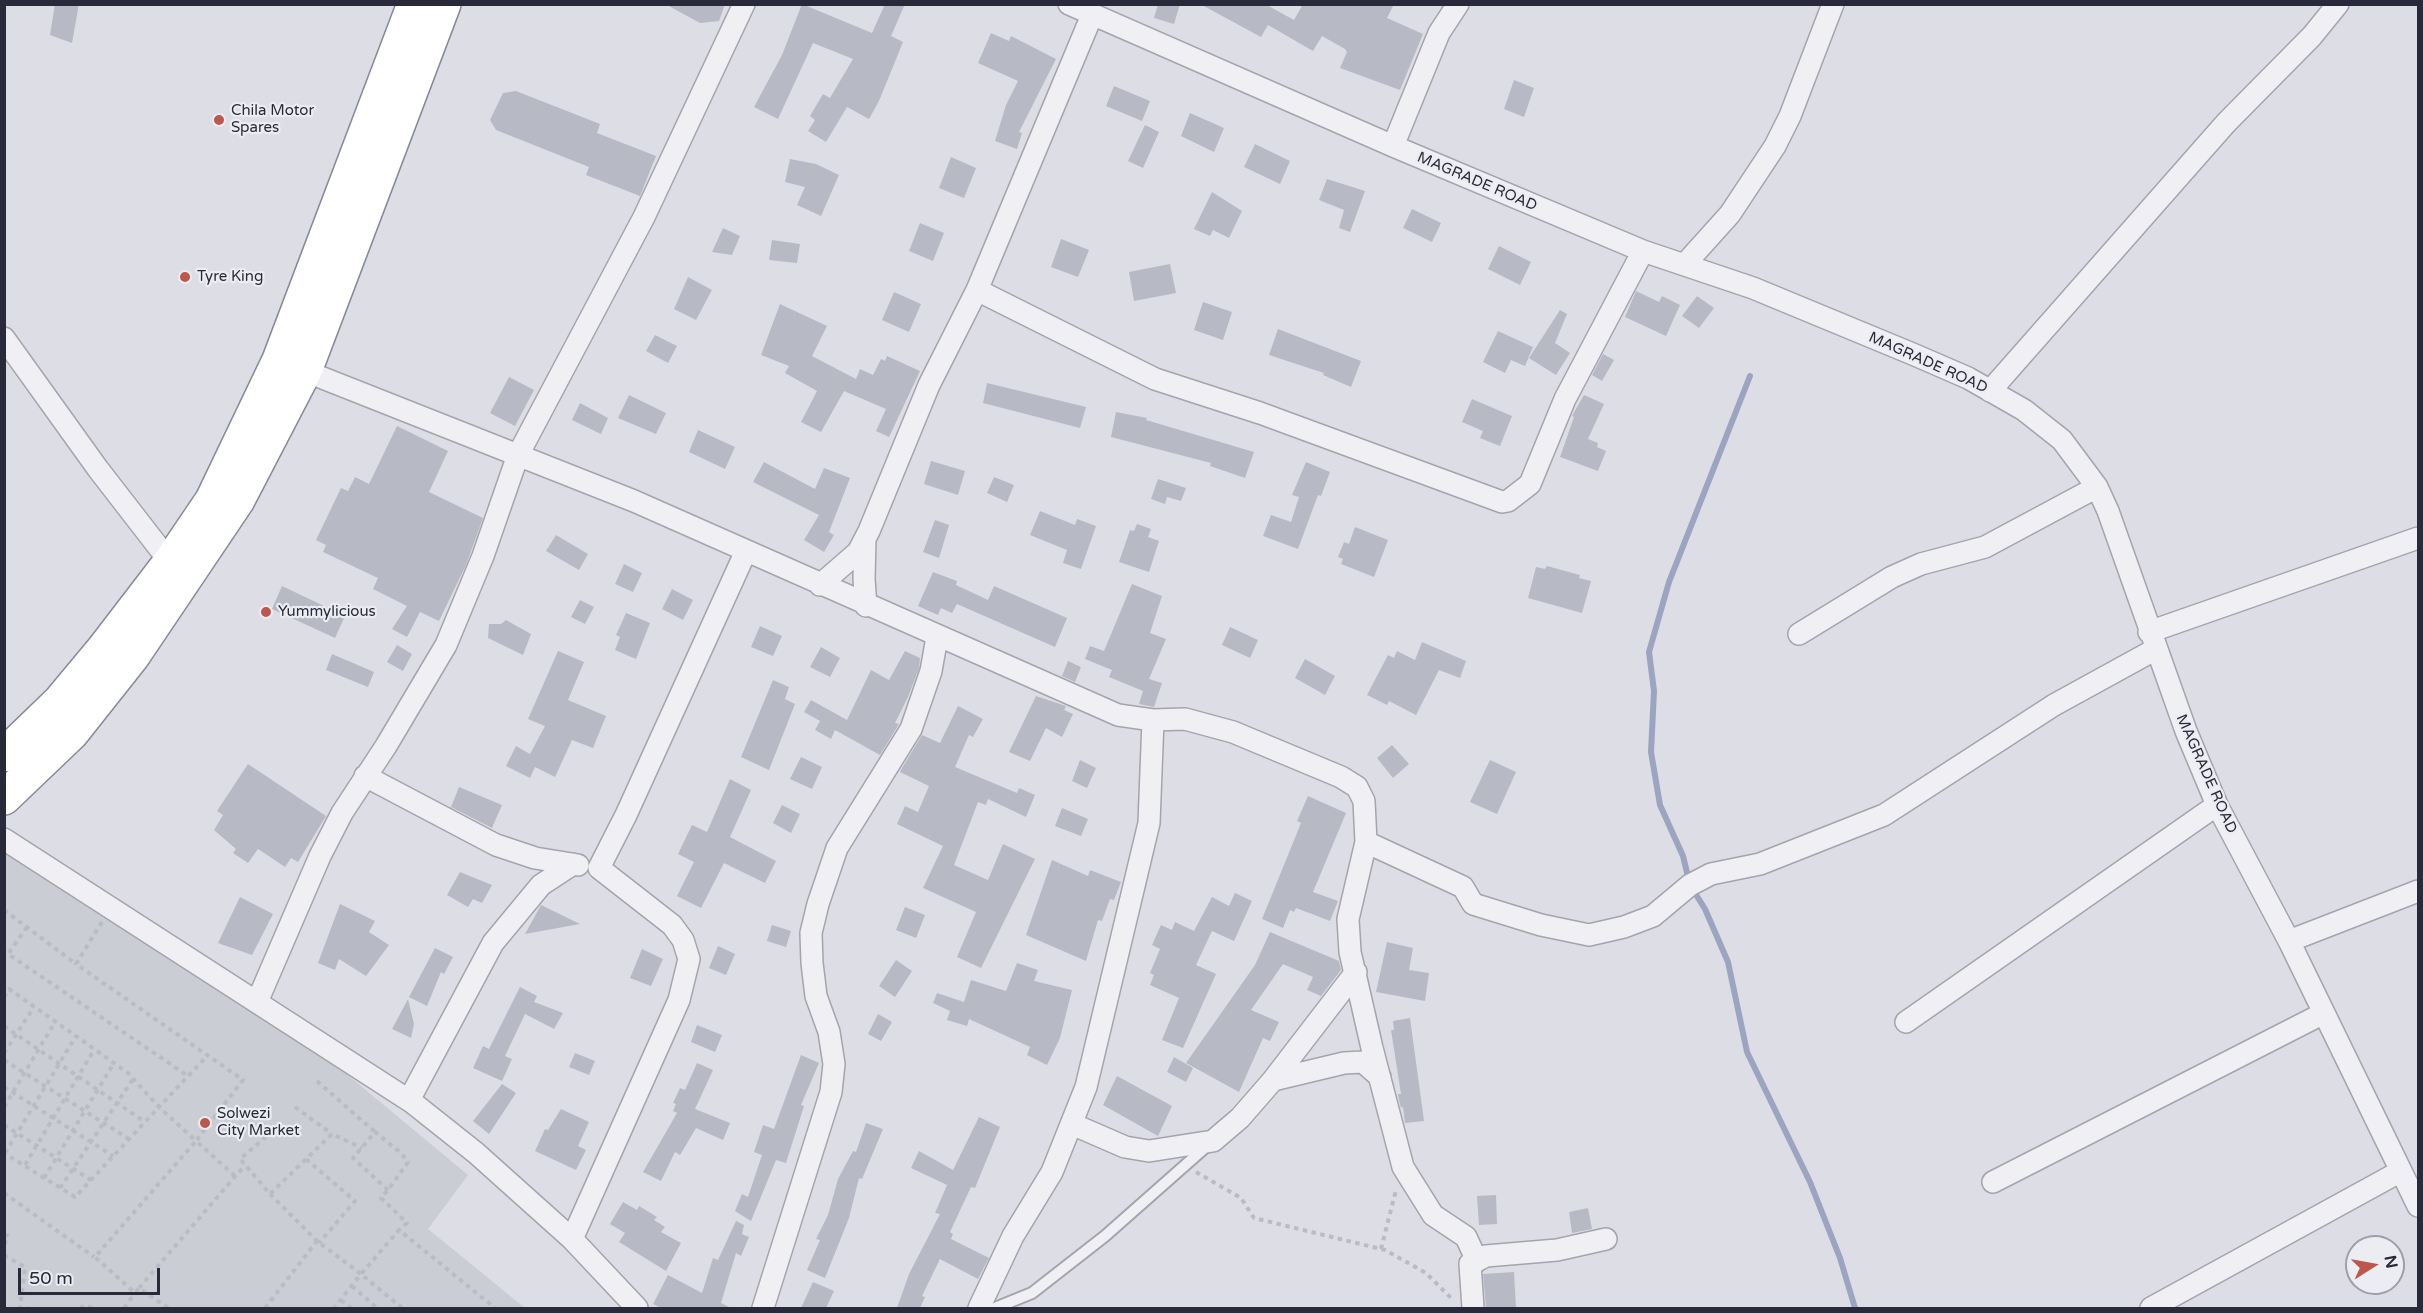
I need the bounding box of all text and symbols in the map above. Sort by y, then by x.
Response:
place label: Chila Motor Spares [231,102,314,137]
marker: Chila Motor Spares [212,113,226,127]
street label: MAGRADE ROAD [1414,149,1540,215]
place label: Tyre King [197,268,263,286]
marker: Tyre King [178,270,192,284]
street label: MAGRADE ROAD [1866,329,1990,397]
place label: Yummylicious [278,603,376,621]
marker: Yummylicious [259,605,273,619]
street label: MAGRADE ROAD [2172,712,2240,836]
place label: Solwezi City Market [217,1105,300,1140]
marker: Solwezi City Market [198,1116,212,1130]
north arrow [2345,1235,2405,1295]
text: N [2380,1254,2402,1270]
scale bar [21,1256,164,1294]
text: 50 m [29,1267,73,1289]

